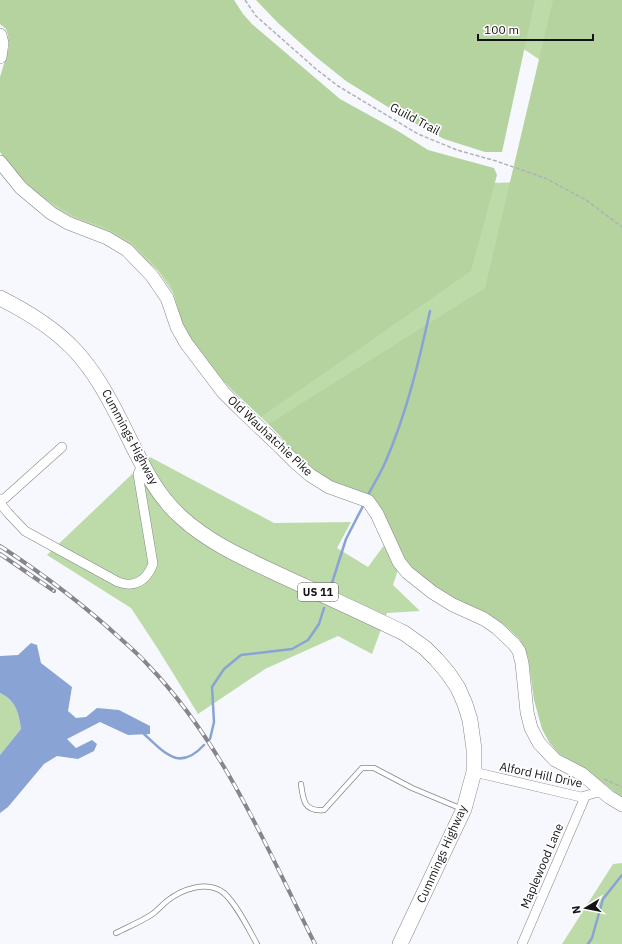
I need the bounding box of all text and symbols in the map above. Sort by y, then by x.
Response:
scale bar [478,16,593,42]
text: 100 m [484,22,519,37]
street label: Guild Trail [388,99,443,138]
street label: Cummings Highway [99,386,162,487]
street label: Old Wauhatchie Pike [225,392,316,479]
road number: US 11 [298,583,338,601]
street label: Alford Hill Drive [498,758,584,791]
street label: Cummings Highway [413,802,470,905]
street label: Maplewood Lane [517,821,566,911]
north arrow [566,888,606,928]
text: N [569,905,584,915]

